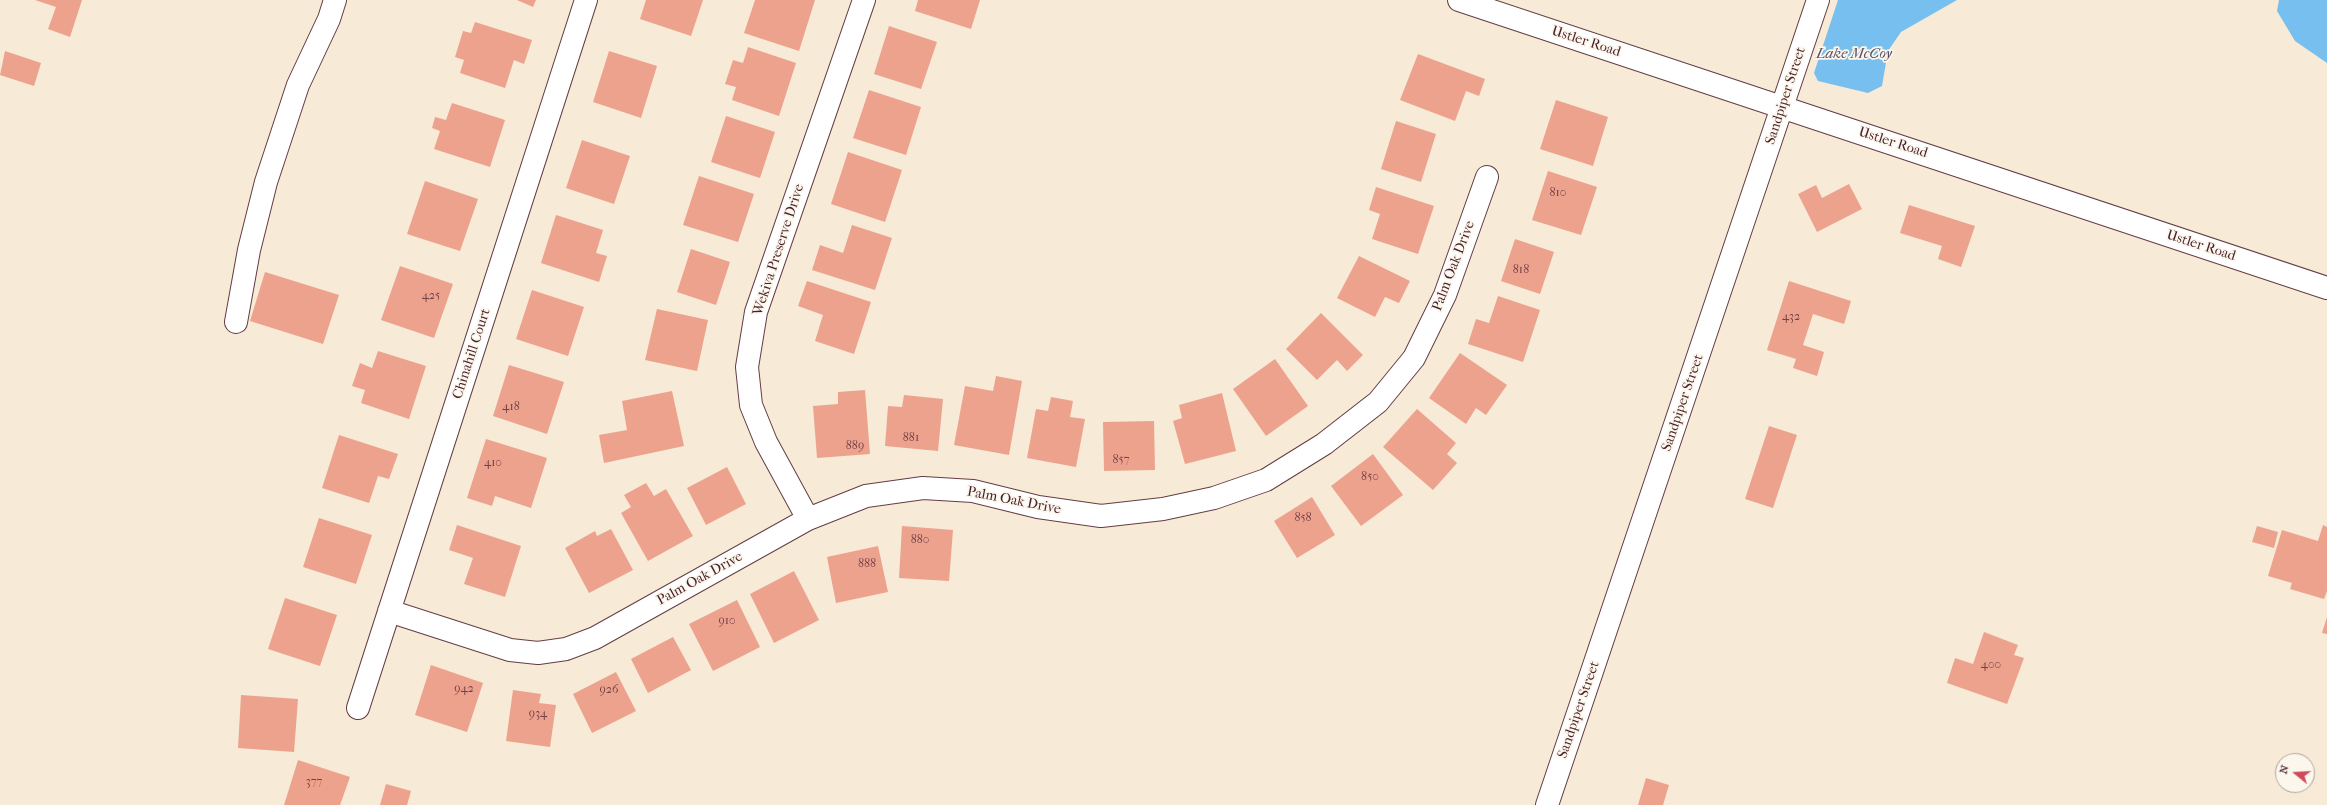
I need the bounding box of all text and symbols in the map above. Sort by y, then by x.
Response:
street label: Ustler Road [1549,23,1623,61]
street label: Sandpiper Street [1762,45,1810,147]
water label: Lake McCoy [1816,45,1892,63]
street label: Ustler Road [1856,124,1930,162]
street label: Wekiva Preserve Drive [750,182,808,318]
house number: 810 [1550,186,1566,200]
street label: Palm Oak Drive [1429,219,1479,313]
street label: Ustler Road [2164,227,2238,265]
house number: 818 [1513,263,1529,277]
house number: 425 [422,289,440,303]
street label: Chinahill Court [449,307,495,401]
house number: 432 [1782,310,1800,324]
street label: Sandpiper Street [1659,352,1707,454]
house number: 418 [502,400,520,414]
house number: 881 [903,431,919,445]
house number: 889 [846,439,864,453]
house number: 857 [1112,453,1130,467]
house number: 410 [484,456,502,470]
house number: 850 [1361,470,1379,484]
street label: Palm Oak Drive [966,484,1062,518]
house number: 858 [1294,511,1312,525]
house number: 880 [911,533,929,547]
street label: Palm Oak Drive [654,549,746,609]
house number: 888 [858,557,876,571]
house number: 910 [718,614,736,628]
house number: 400 [1981,658,2001,672]
street label: Sandpiper Street [1555,659,1603,761]
house number: 942 [454,682,474,696]
house number: 926 [600,683,618,697]
house number: 934 [529,707,547,721]
north arrow [2275,753,2315,793]
text: N [2277,763,2292,775]
house number: 377 [306,775,322,789]

